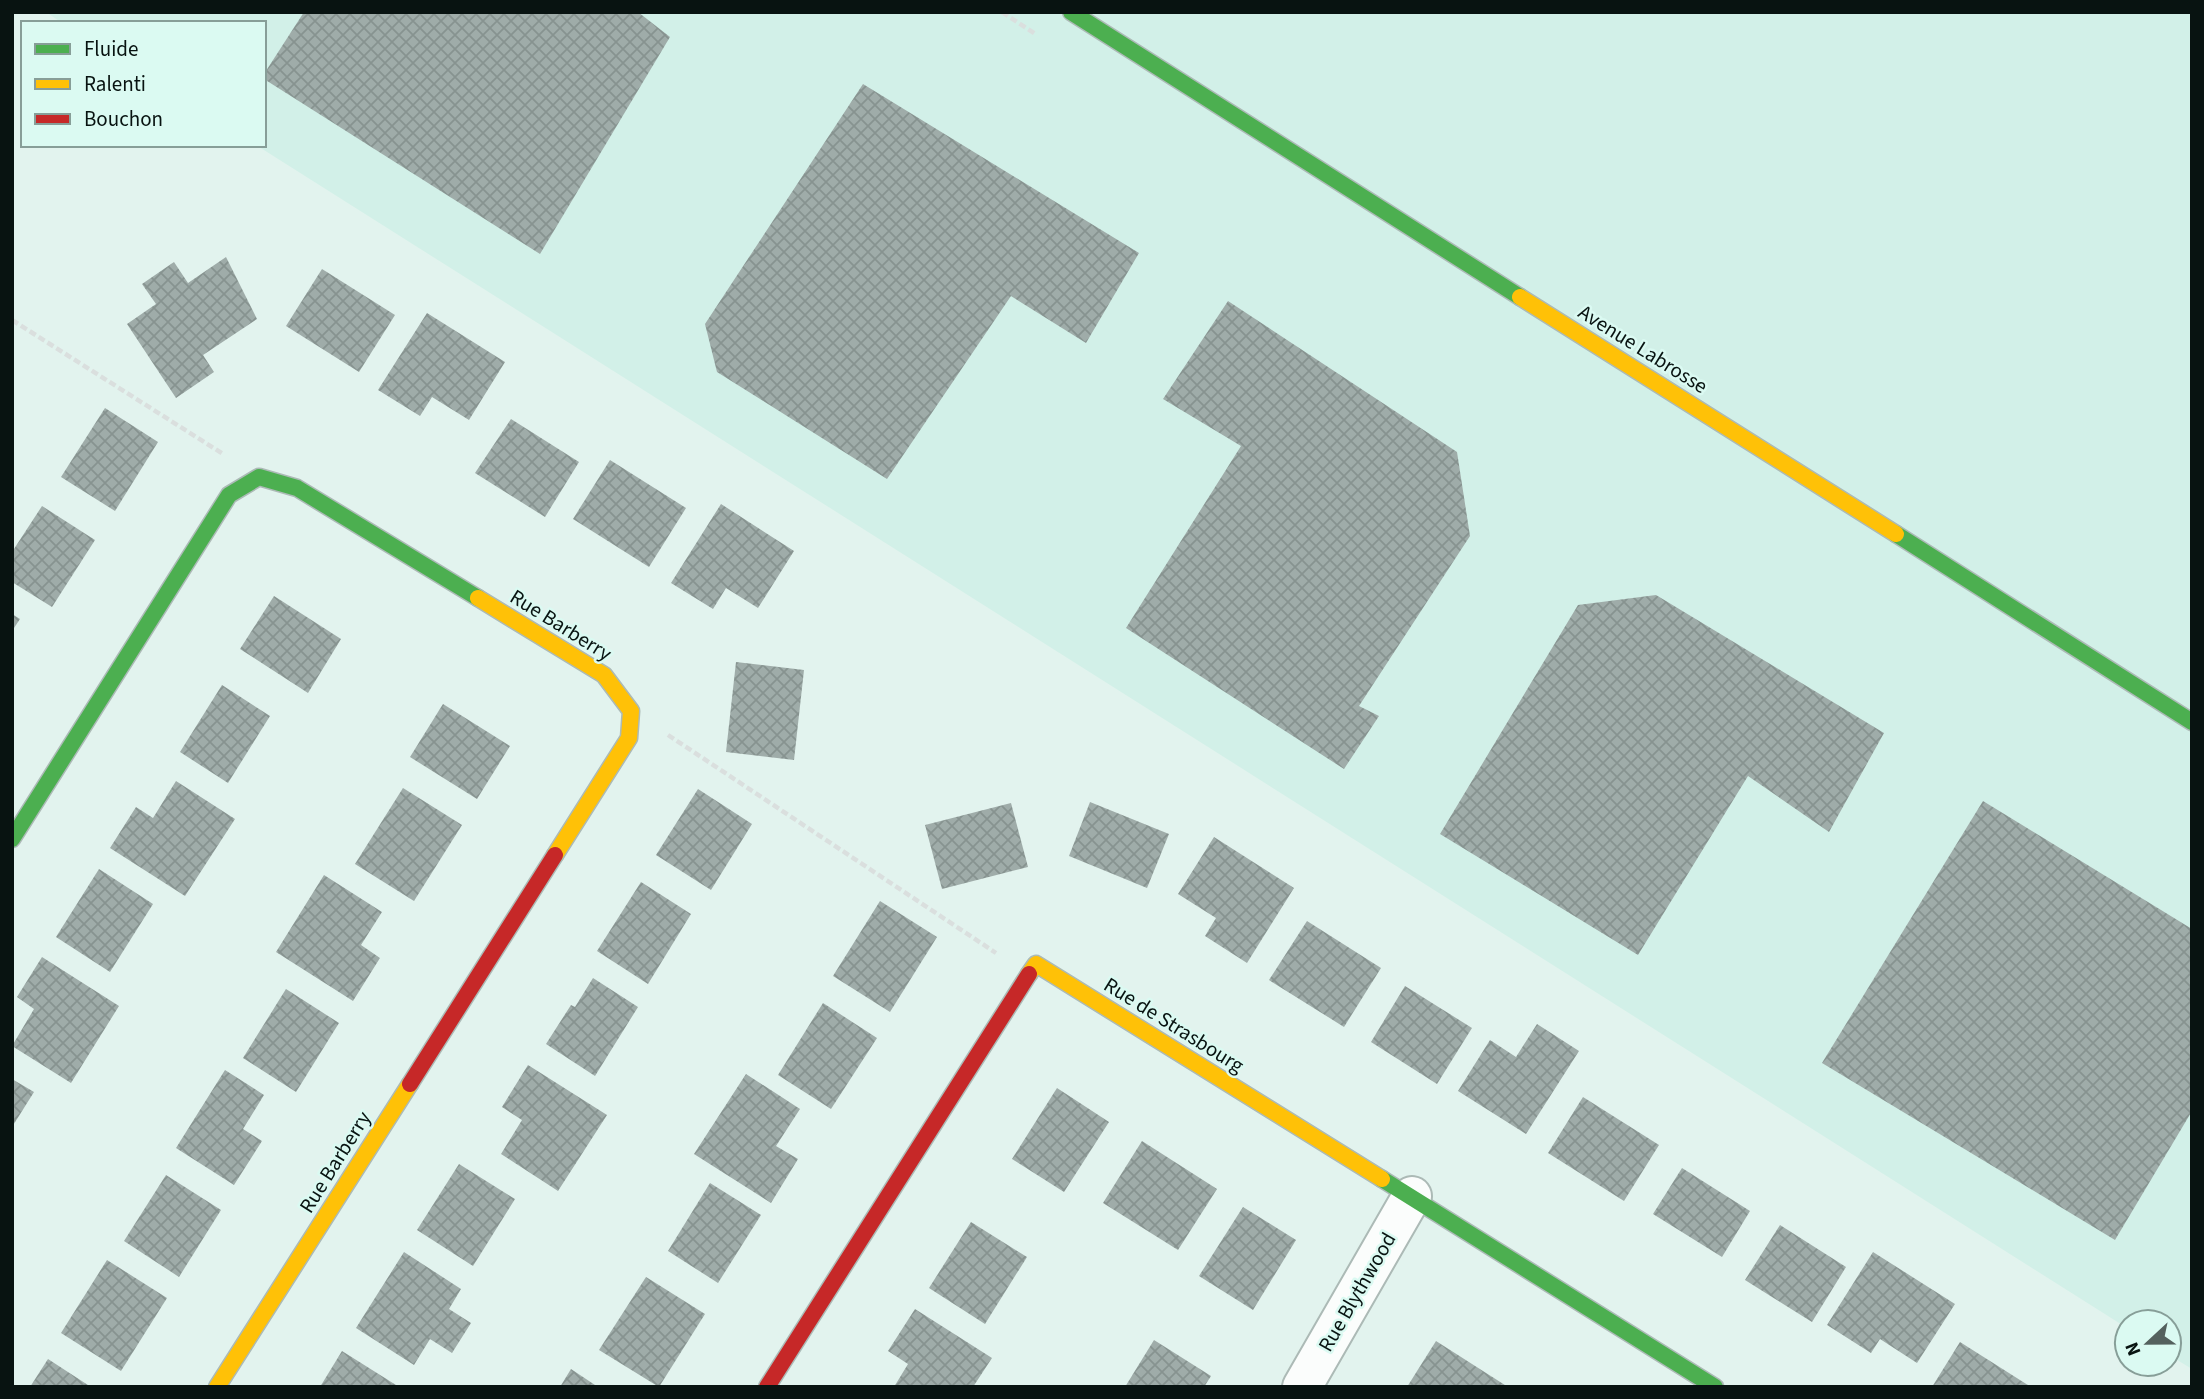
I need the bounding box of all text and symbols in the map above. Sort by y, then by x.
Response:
legend [21,21,266,147]
text: Fluide [84,34,138,64]
text: Ralenti [84,69,146,99]
text: Bouchon [84,104,163,134]
street label: Avenue Labrosse [1572,297,1714,401]
street label: Rue Barberry [504,582,618,668]
street label: Rue de Strasbourg [1098,970,1250,1080]
street label: Rue Barberry [292,1105,378,1219]
street label: Rue Blythwood [1311,1227,1403,1357]
north arrow [2113,1308,2183,1378]
text: N [2119,1338,2149,1360]

